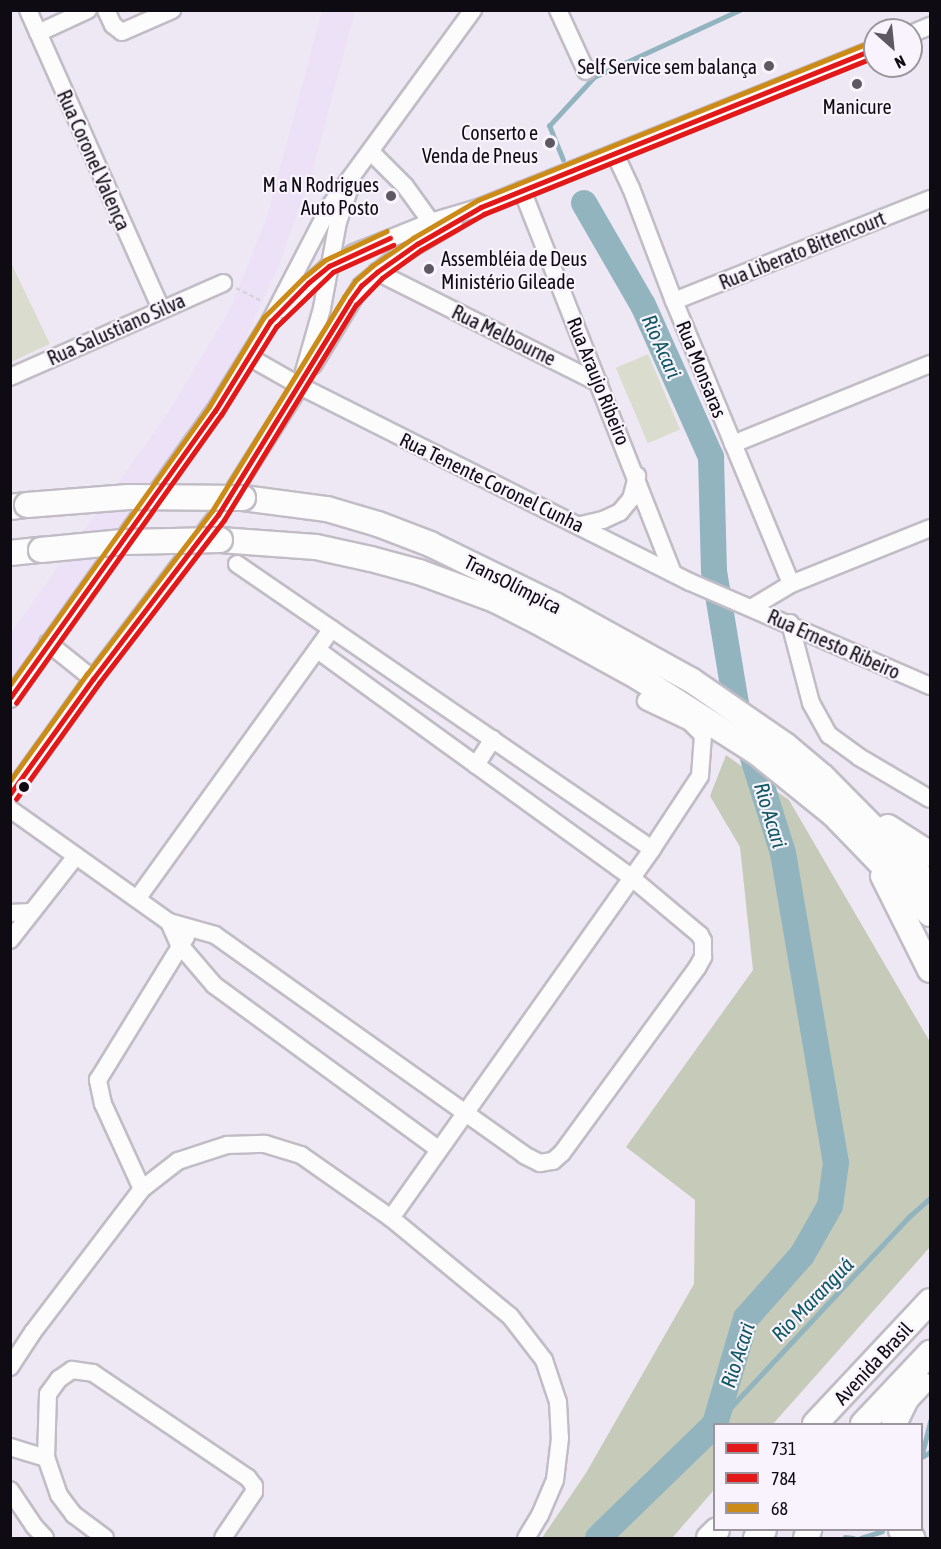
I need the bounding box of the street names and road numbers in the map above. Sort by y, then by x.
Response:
street label: Rua Coronel Valença [52,86,136,234]
street label: Rua Liberato Bittencourt [715,206,889,294]
street label: Rua Salustiano Silva [43,288,189,370]
street label: Rua Melbourne [448,300,560,370]
street label: Rua Araujo Ribeiro [562,314,636,448]
street label: Rua Monsaras [672,317,732,421]
street label: Rua Tenente Coronel Cunha [396,427,588,537]
street label: TransOlímpica [460,549,566,619]
street label: Rua Ernesto Ribeiro [764,604,904,684]
street label: Avenida Brasil [829,1317,917,1409]

